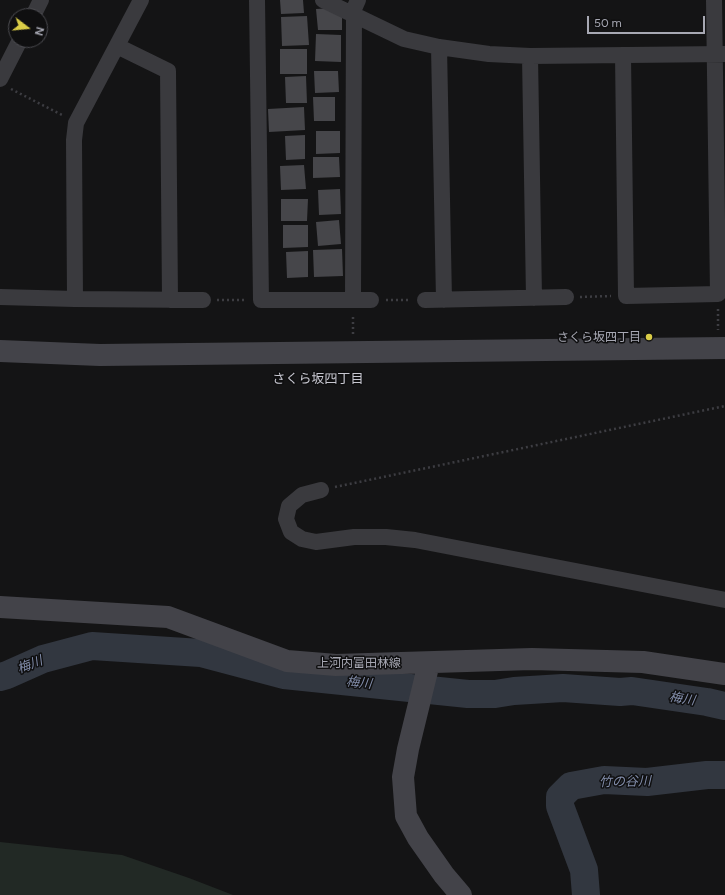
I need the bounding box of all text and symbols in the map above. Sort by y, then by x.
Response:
north arrow [8,8,48,48]
scale bar [589,8,707,34]
text: 50 m [594,16,622,30]
text: N [32,25,46,37]
place label: さくら坂四丁目 [557,330,641,344]
marker: さくら坂四丁目 [644,332,654,342]
district label: さくら坂四丁目 [273,371,363,387]
water label: 梅川 [15,653,45,677]
street label: 上河内富田林線 [317,656,401,670]
water label: 梅川 [345,674,373,692]
water label: 梅川 [668,689,696,709]
water label: 竹の谷川 [599,774,651,790]

